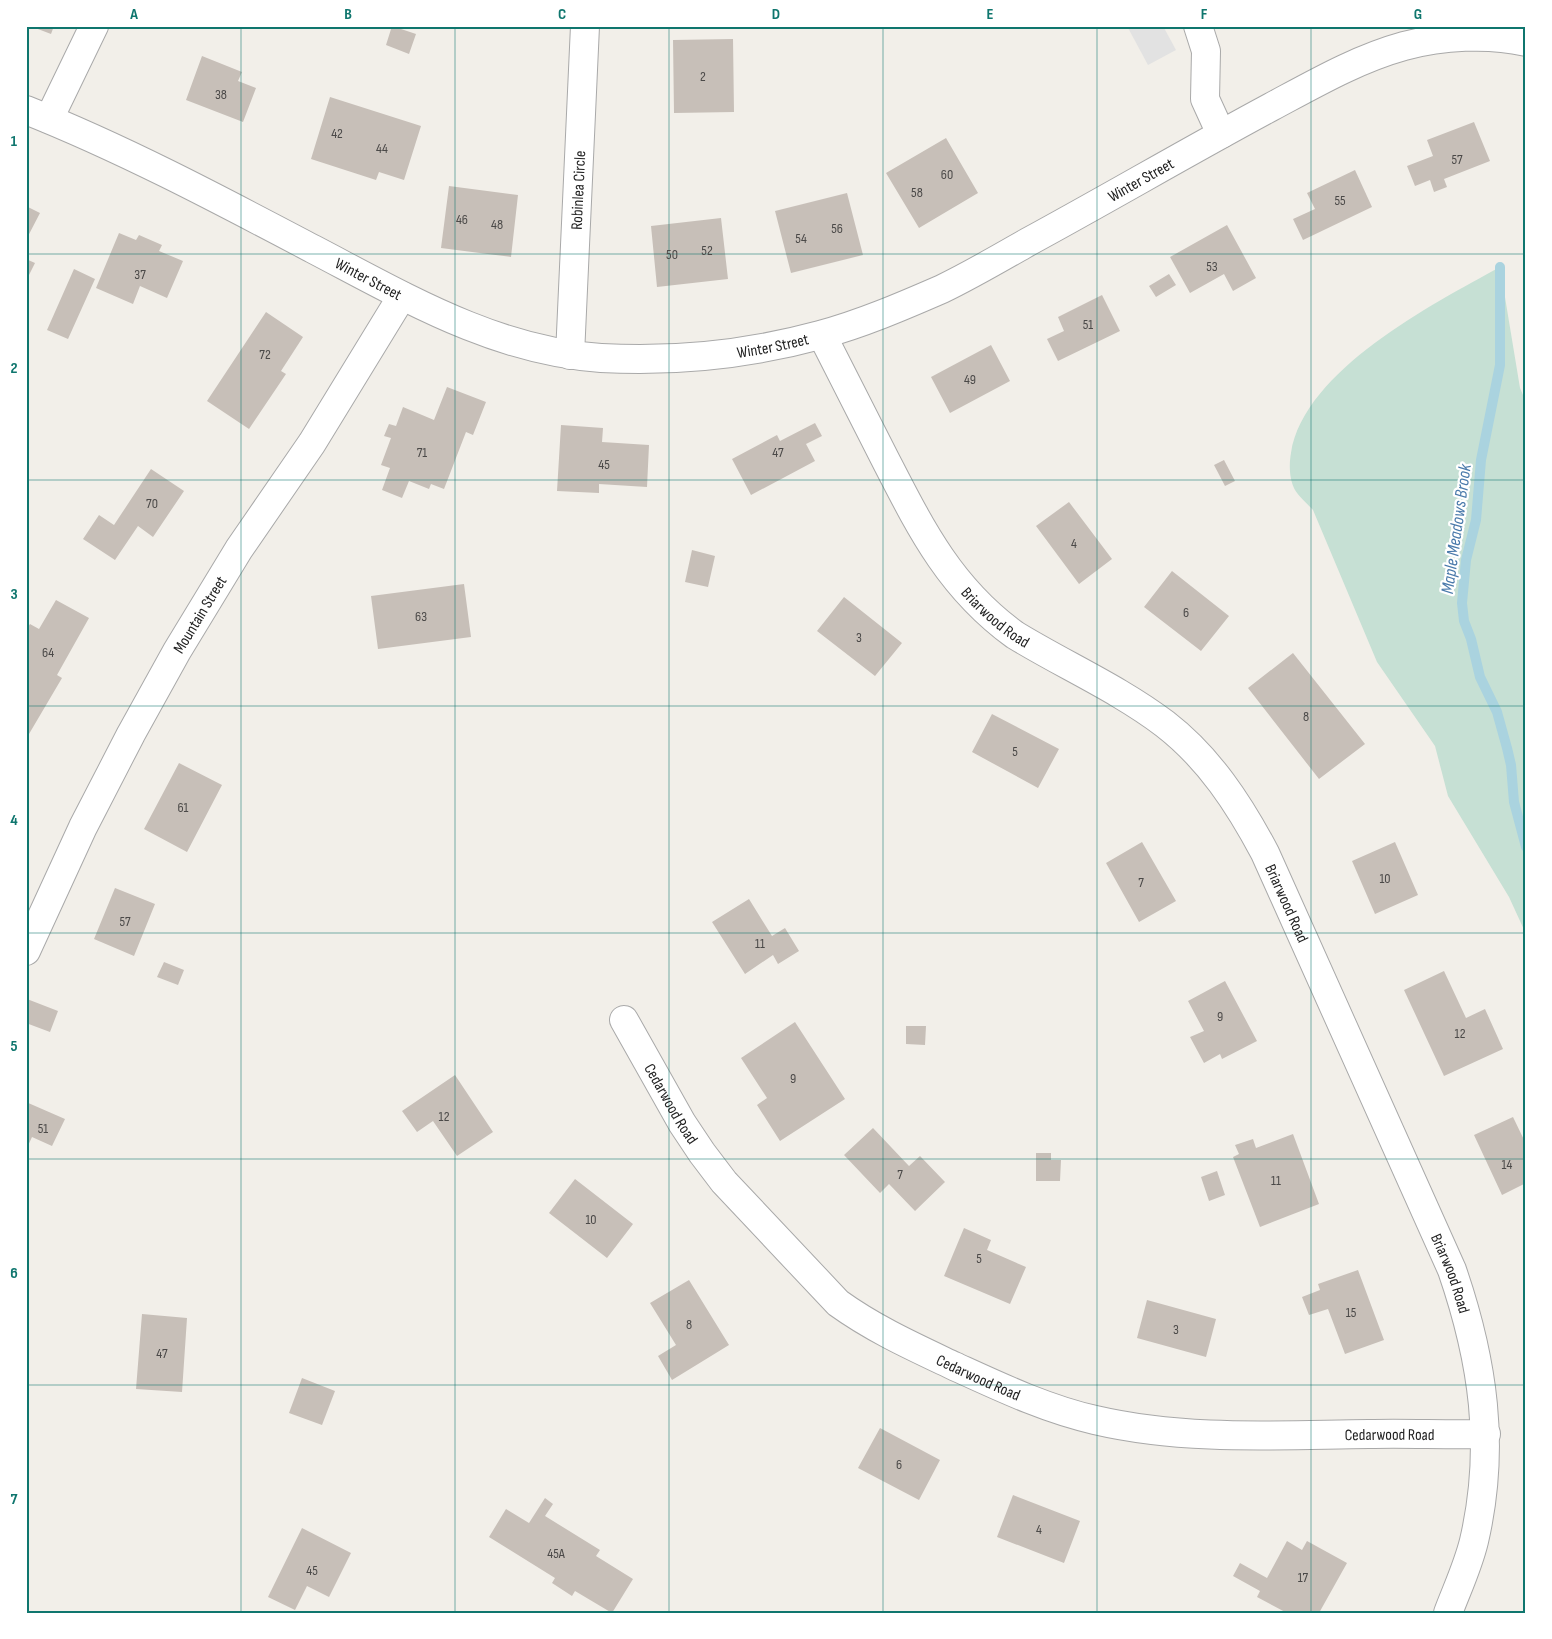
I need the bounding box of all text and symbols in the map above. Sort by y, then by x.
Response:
text: A [129,5,138,24]
text: B [344,5,352,24]
text: C [558,5,566,24]
text: D [772,5,780,24]
text: E [987,5,994,24]
text: F [1201,5,1208,24]
text: G [1414,5,1422,24]
house number: 2 [700,68,706,85]
house number: 38 [215,86,227,103]
house number: 42 [331,125,343,142]
text: 1 [11,132,18,151]
house number: 44 [376,140,388,157]
street label: Robinlea Circle [568,150,590,230]
house number: 57 [1451,151,1463,168]
street label: Winter Street [1105,154,1178,207]
house number: 60 [941,166,953,183]
house number: 58 [911,184,923,201]
house number: 55 [1334,192,1346,209]
house number: 46 [456,211,468,228]
house number: 48 [491,216,503,233]
house number: 56 [831,220,843,237]
house number: 54 [795,230,807,247]
house number: 52 [701,242,713,259]
house number: 50 [666,246,678,263]
street label: Winter Street [331,254,405,305]
house number: 53 [1206,258,1218,275]
house number: 37 [134,266,146,283]
house number: 51 [1083,316,1093,333]
street label: Winter Street [736,330,811,363]
house number: 72 [259,346,271,363]
text: 2 [10,359,18,378]
house number: 49 [964,371,976,388]
house number: 71 [417,444,427,461]
house number: 47 [772,444,784,461]
house number: 45 [598,456,610,473]
water label: Maple Meadows Brook [1437,462,1476,595]
house number: 70 [146,495,158,512]
house number: 4 [1071,535,1077,552]
street label: Mountain Street [170,573,231,657]
street label: Briarwood Road [957,584,1032,652]
text: 3 [10,585,18,604]
house number: 6 [1183,604,1189,621]
house number: 63 [415,608,427,625]
house number: 3 [856,629,862,646]
house number: 64 [42,644,54,661]
house number: 8 [1303,708,1309,725]
house number: 5 [1012,743,1018,760]
house number: 61 [177,799,189,816]
text: 4 [10,811,18,830]
street label: Briarwood Road [1260,861,1312,946]
house number: 10 [1379,870,1391,887]
house number: 7 [1138,874,1144,891]
house number: 57 [119,913,131,930]
house number: 11 [755,935,765,952]
house number: 9 [1217,1008,1223,1025]
house number: 12 [1455,1025,1466,1042]
text: 5 [10,1037,18,1056]
street label: Cedarwood Road [639,1061,701,1148]
house number: 9 [790,1070,796,1087]
house number: 12 [439,1108,450,1125]
house number: 51 [38,1120,48,1137]
house number: 14 [1502,1156,1513,1173]
house number: 7 [897,1166,903,1183]
house number: 11 [1271,1172,1281,1189]
house number: 10 [585,1211,597,1228]
street label: Briarwood Road [1426,1231,1473,1316]
house number: 5 [976,1250,982,1267]
text: 6 [10,1264,18,1283]
house number: 15 [1346,1304,1357,1321]
house number: 8 [686,1316,692,1333]
house number: 3 [1173,1321,1179,1338]
house number: 47 [156,1345,168,1362]
street label: Cedarwood Road [933,1351,1023,1405]
street label: Cedarwood Road [1344,1426,1435,1445]
house number: 6 [896,1456,902,1473]
text: 7 [11,1490,18,1509]
house number: 4 [1036,1521,1042,1538]
house number: 45A [547,1545,566,1562]
house number: 45 [306,1562,318,1579]
house number: 17 [1298,1569,1309,1586]

